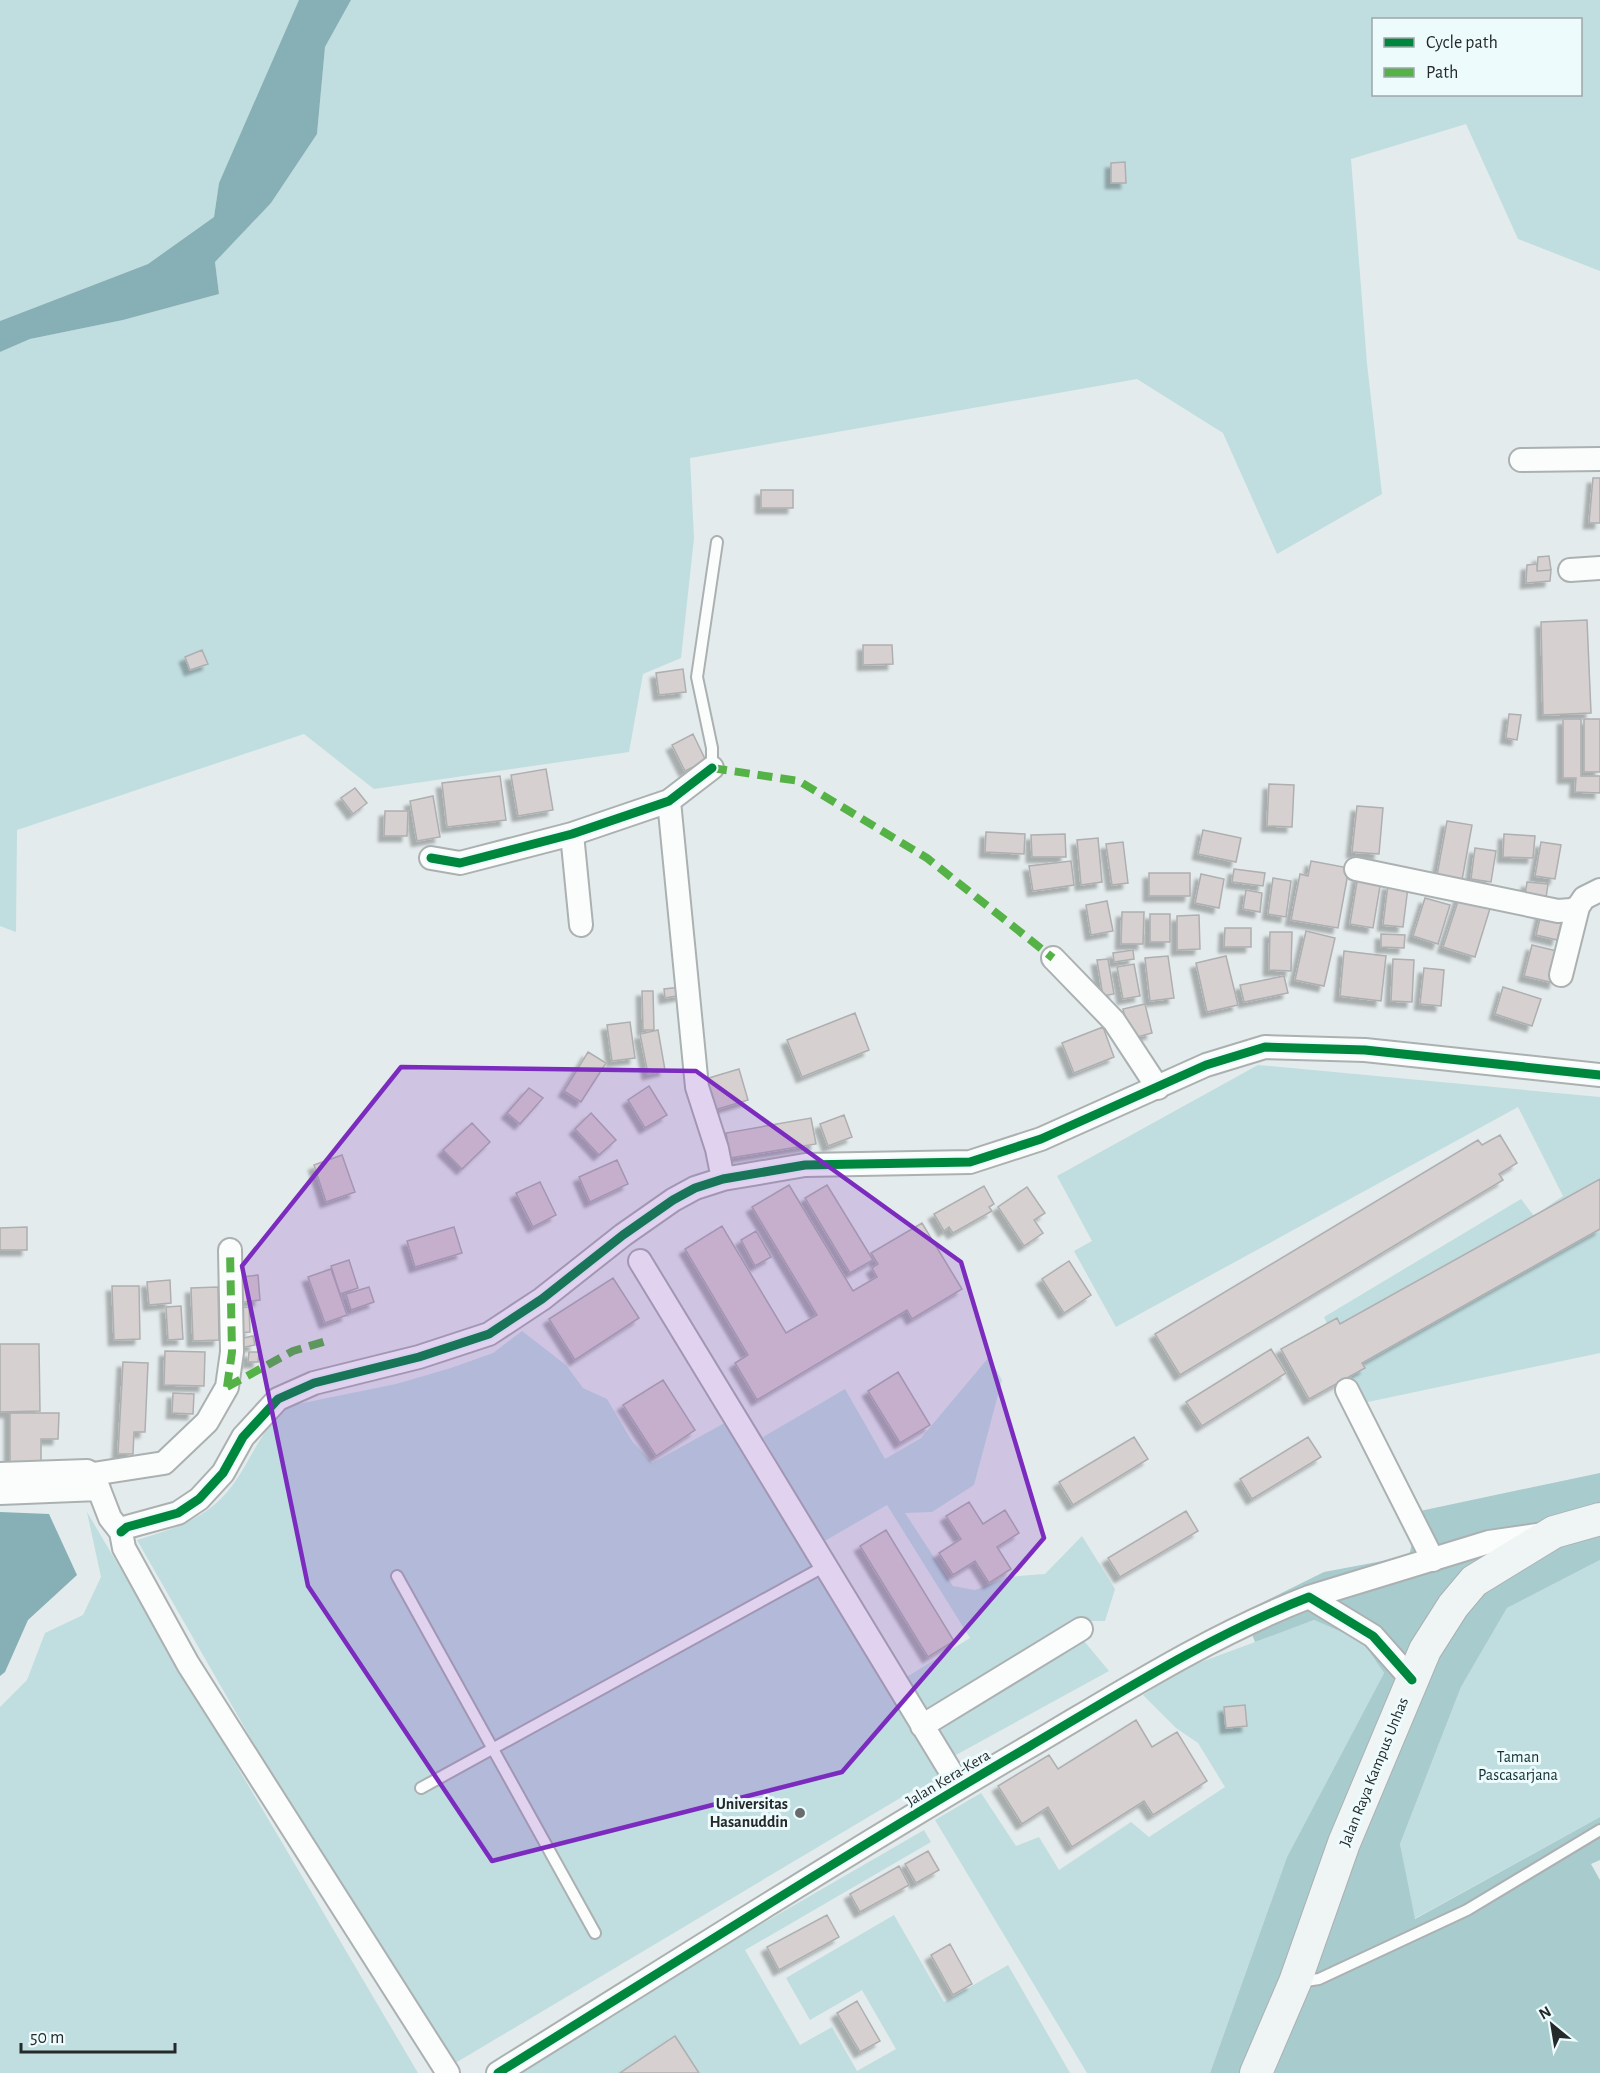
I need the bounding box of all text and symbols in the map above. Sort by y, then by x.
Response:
legend [1372,18,1582,96]
text: Cycle path [1426,34,1498,52]
text: Path [1426,64,1458,82]
street label: Jalan Raya Kampus Unhas [1337,1695,1412,1849]
street label: Jalan Kera-Kera [903,1747,993,1809]
park label: Taman Pascasarjana [1478,1749,1558,1784]
place label: Universitas Hasanuddin [709,1796,788,1830]
marker: Universitas Hasanuddin [793,1806,807,1820]
north arrow [1522,1995,1582,2055]
text: N [1536,2003,1554,2023]
scale bar [21,2016,176,2054]
text: 50 m [30,2029,64,2047]

